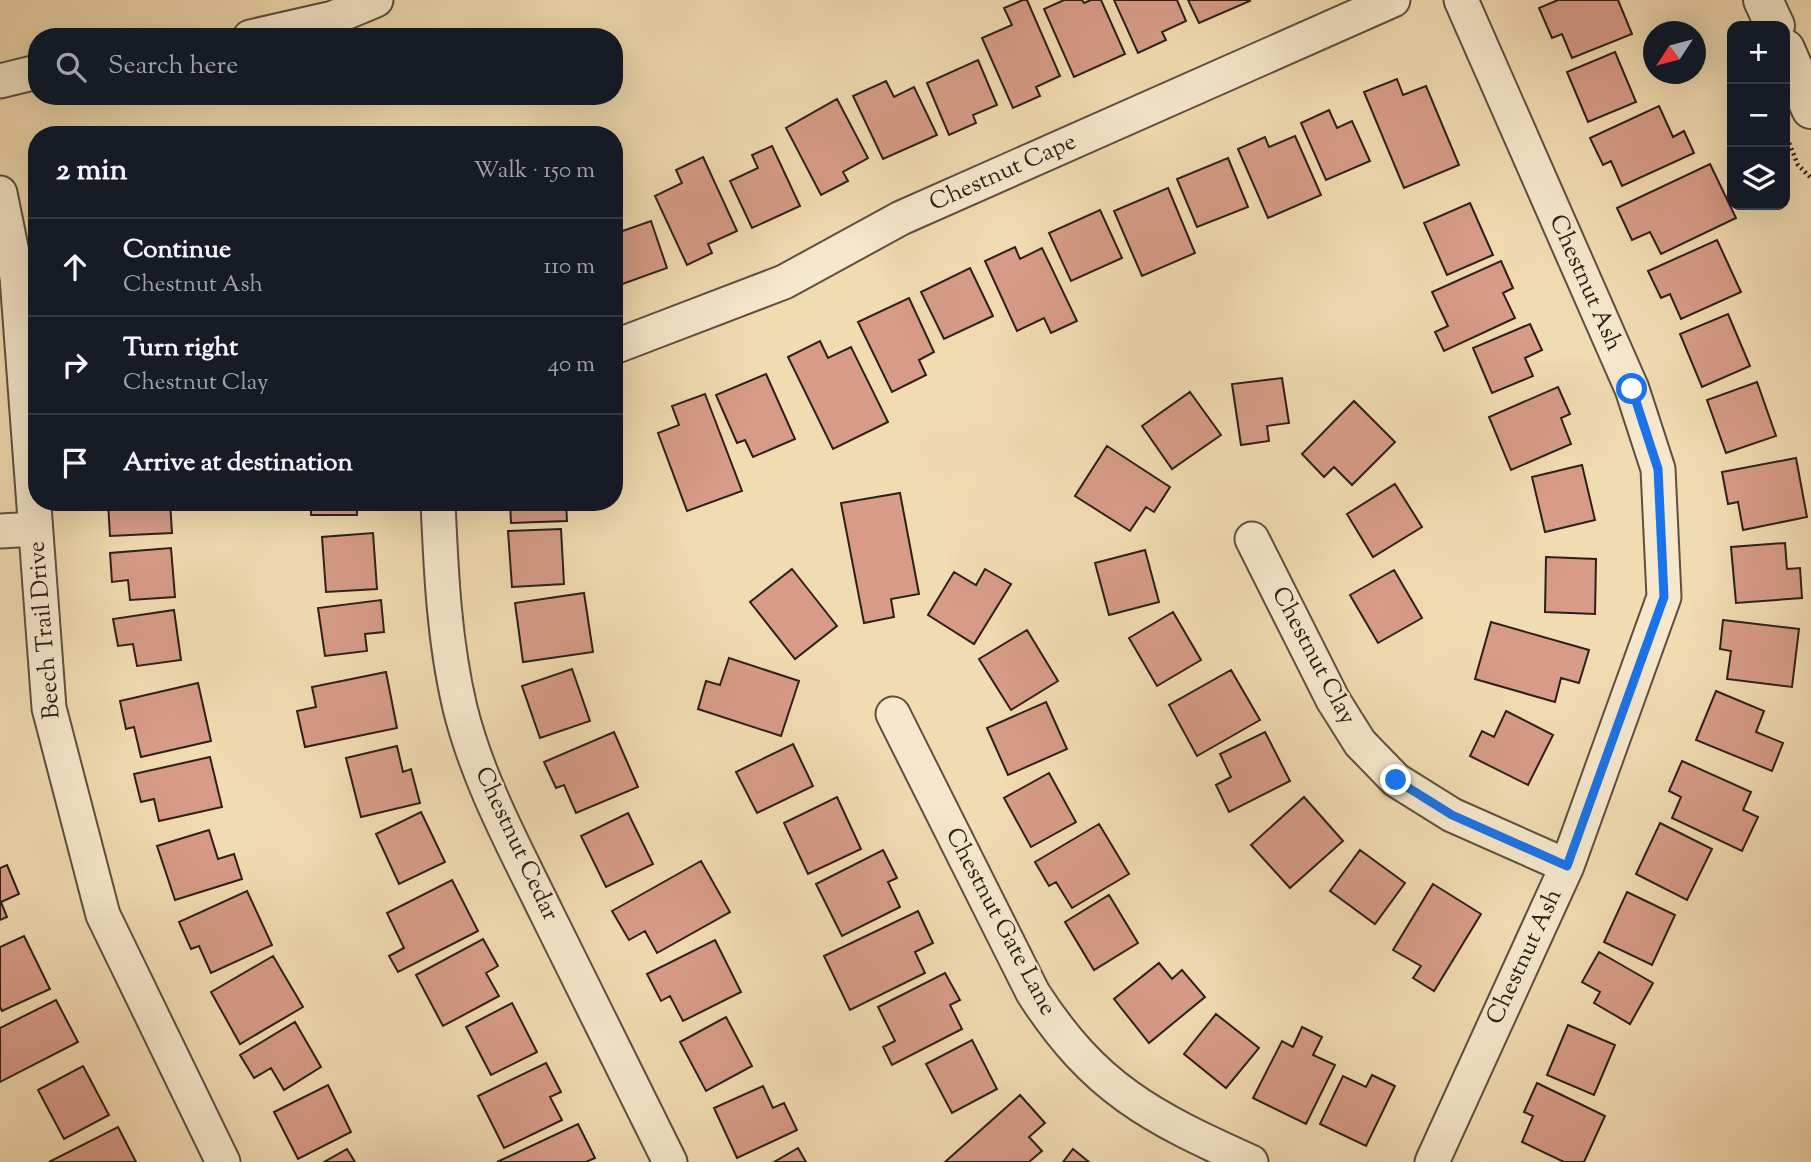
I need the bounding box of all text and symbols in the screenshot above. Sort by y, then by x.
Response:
north arrow [1643,21,1706,84]
map controls [1727,21,1790,210]
button: + [1727,21,1790,84]
search box [28,28,623,105]
icon: search [52,48,90,86]
text: Search here [108,48,238,85]
button: − [1727,84,1790,147]
street label: Chestnut Cape [924,125,1082,221]
button: layers [1727,147,1790,210]
text: 2 min [56,150,128,193]
text: Walk · 150 m [474,155,595,188]
street label: Chestnut Ash [1540,209,1630,357]
text: Continue [123,232,231,269]
icon: ahead [56,248,94,286]
text: 110 m [544,251,595,284]
text: Chestnut Ash [123,269,263,302]
text: Turn right [123,330,238,367]
icon: right [56,346,94,384]
text: 40 m [548,349,595,382]
text: Chestnut Clay [123,367,269,400]
route start [1616,373,1647,404]
icon: arrive [56,444,94,482]
text: Arrive at destination [123,445,353,482]
street label: Beech Trail Drive [20,540,70,720]
street label: Chestnut Clay [1262,581,1364,731]
street label: Chestnut Cedar [465,761,567,927]
route end [1380,764,1411,795]
street label: Chestnut Gate Lane [936,822,1064,1022]
street label: Chestnut Ash [1479,884,1571,1030]

